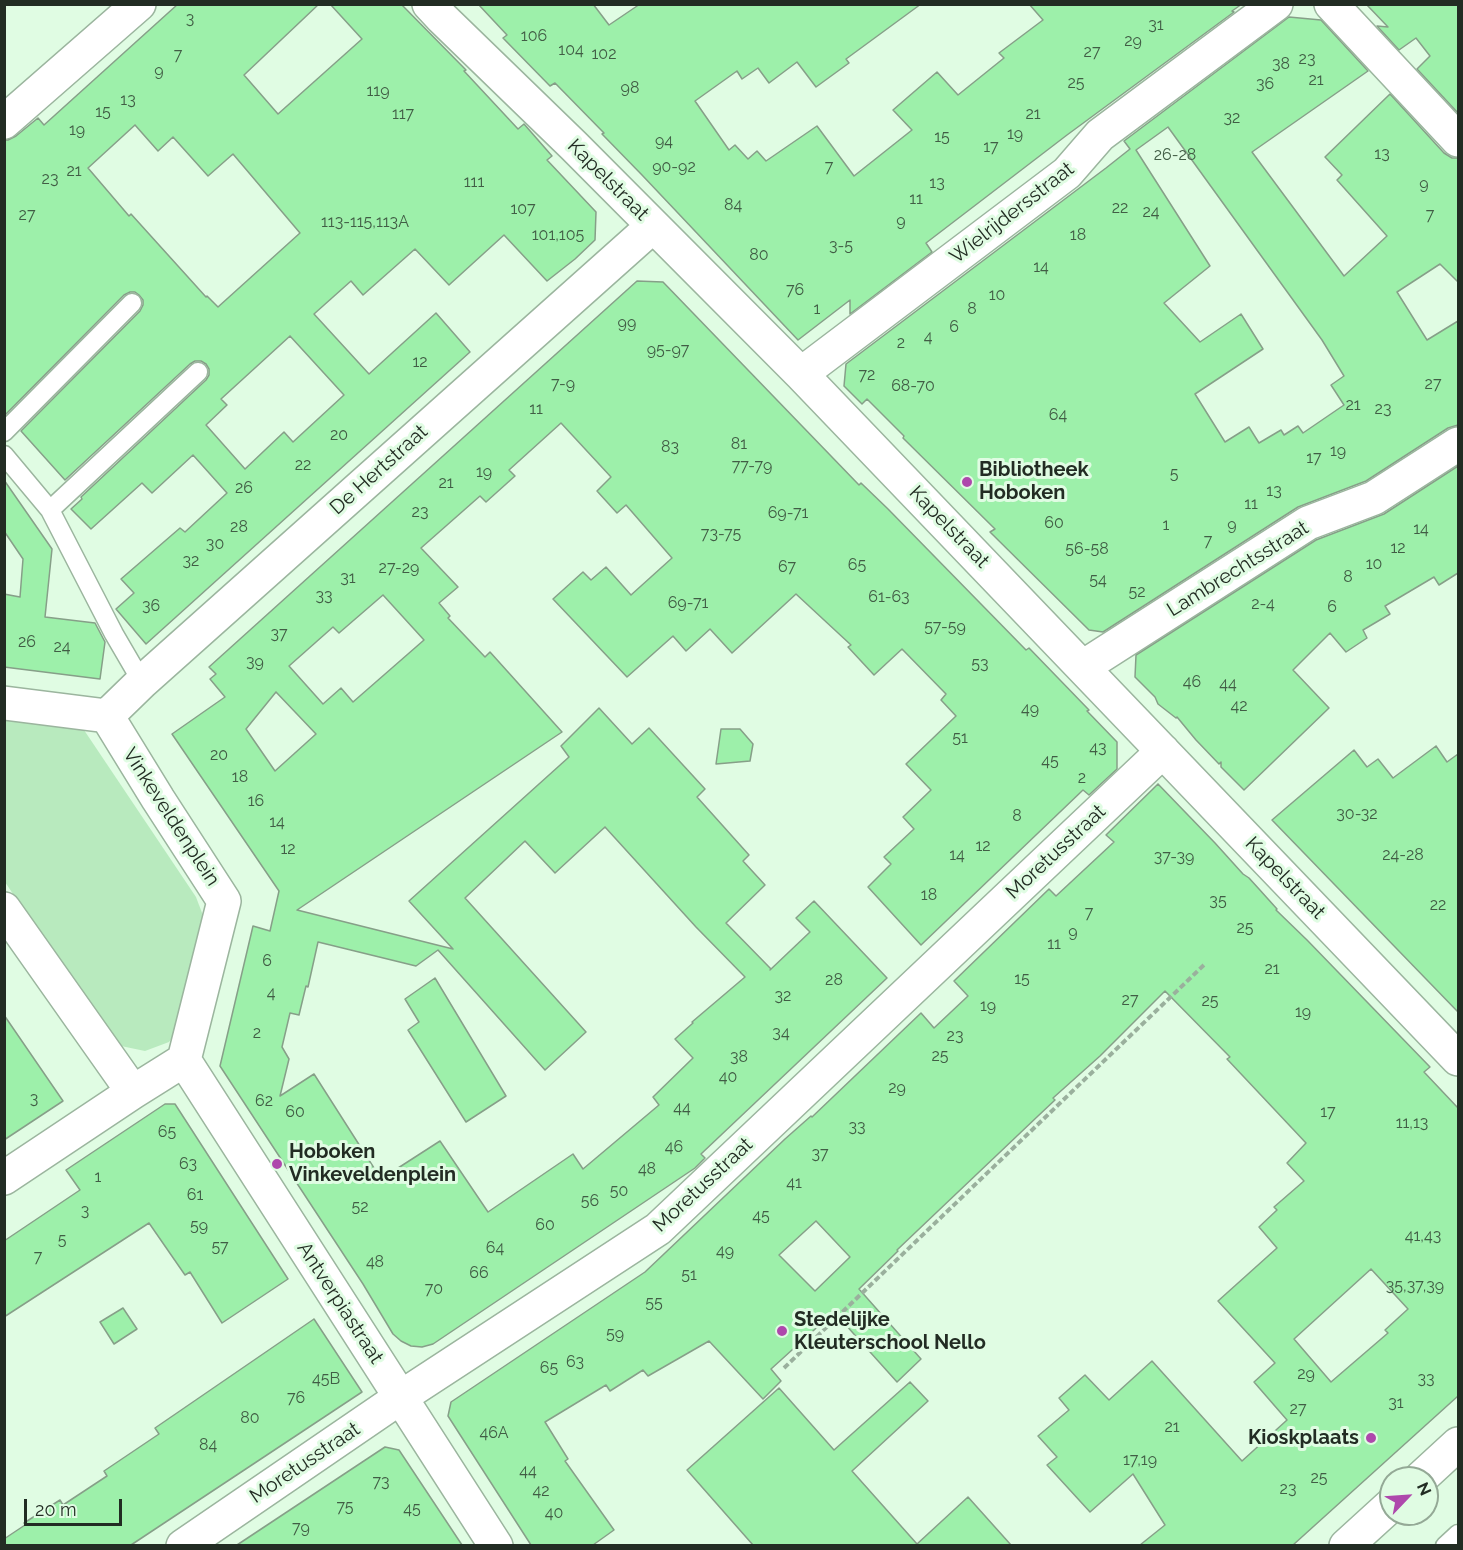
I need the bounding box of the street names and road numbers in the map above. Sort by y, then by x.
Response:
street label: Kapelstraat [562,134,654,226]
street label: Wielrijdersstraat [945,157,1079,269]
street label: De Hertstraat [325,420,433,520]
street label: Kapelstraat [904,481,994,573]
street label: Lambrechtsstraat [1163,516,1313,622]
street label: Vinkeveldenplein [117,743,225,891]
street label: Moretusstraat [1001,800,1111,904]
street label: Kapelstraat [1240,832,1330,924]
street label: Moretusstraat [648,1133,758,1237]
street label: Antverpiastraat [292,1238,388,1368]
street label: Moretusstraat [245,1417,365,1509]

